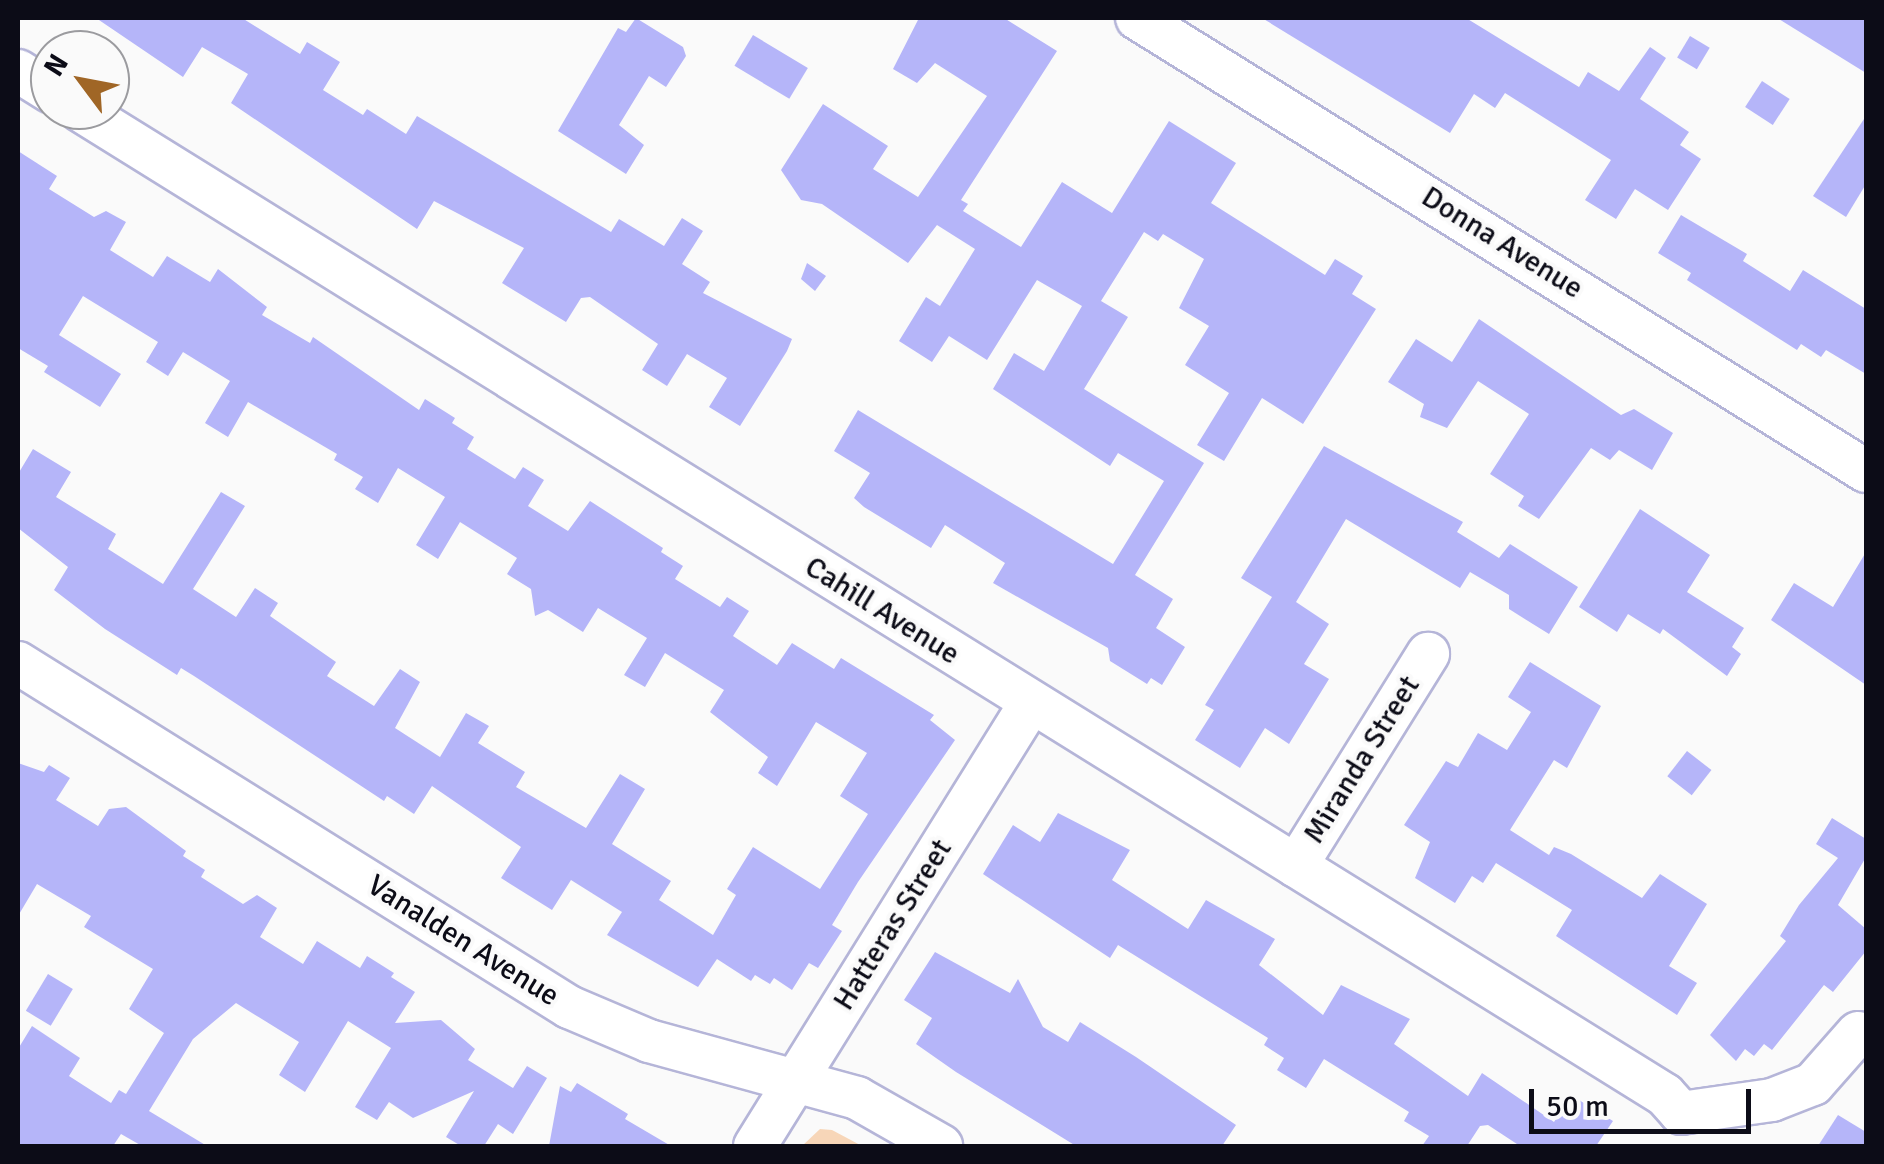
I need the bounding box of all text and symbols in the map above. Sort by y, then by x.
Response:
north arrow [30,30,130,130]
text: N [37,48,76,82]
street label: Donna Avenue [1415,179,1589,307]
street label: Cahill Avenue [798,549,966,673]
street label: Miranda Street [1296,670,1428,850]
street label: Hatteras Street [826,833,960,1017]
street label: Vanalden Avenue [361,868,565,1014]
scale bar [1534,1069,1756,1131]
text: 50 m [1546,1088,1609,1125]

